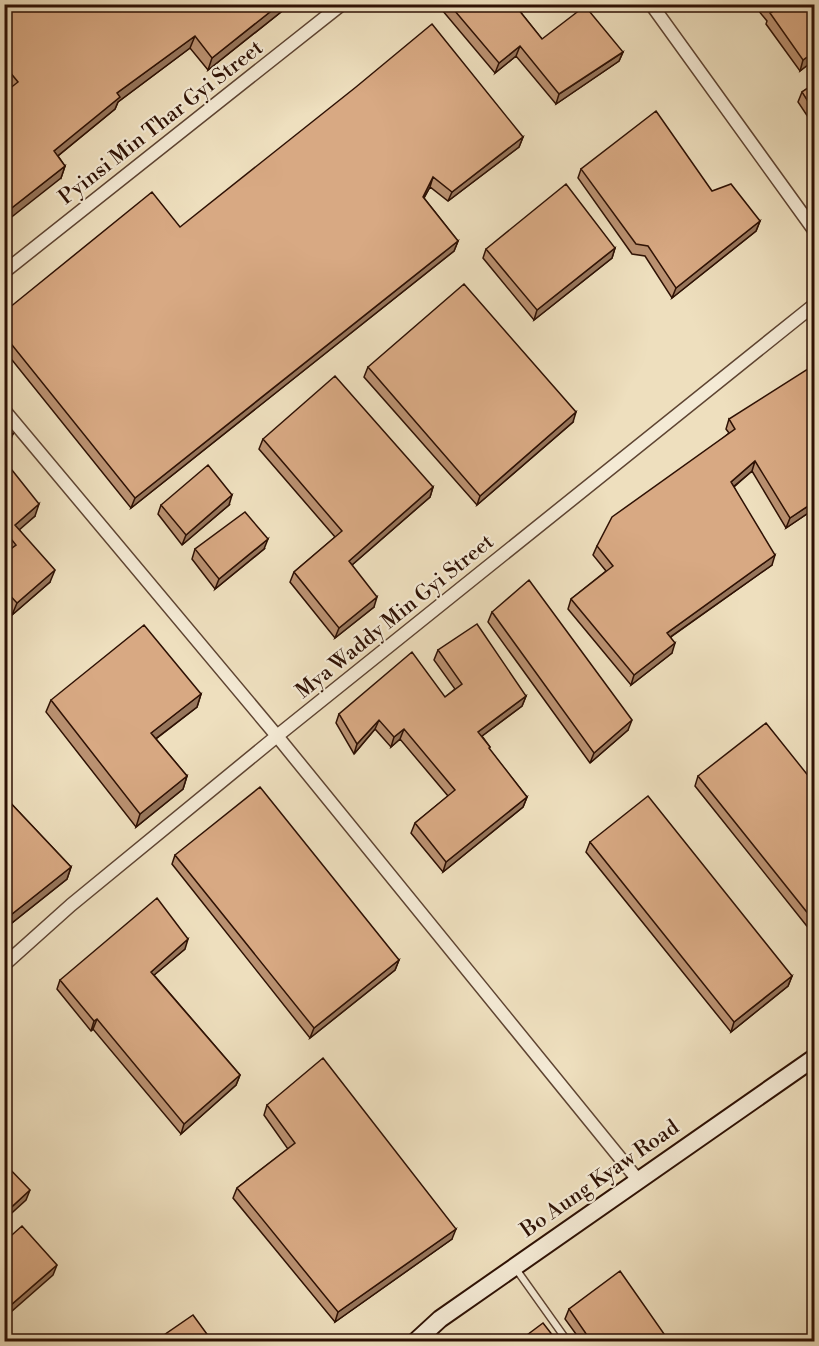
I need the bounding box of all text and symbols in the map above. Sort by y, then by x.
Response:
street label: Pyinsi Min Thar Gyi Street [54,35,269,211]
street label: Mya Waddy Min Gyi Street [291,529,500,705]
street label: Bo Aung Kyaw Road [515,1115,684,1244]

